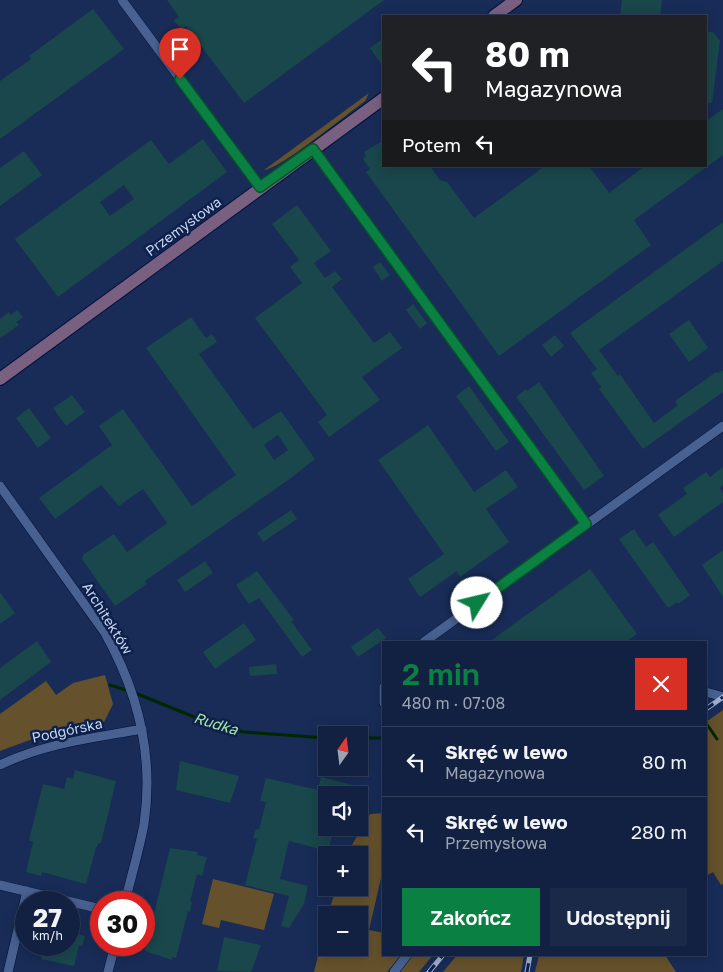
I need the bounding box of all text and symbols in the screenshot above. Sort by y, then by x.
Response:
pin [159,28,201,79]
text: 80 m [485,33,570,75]
icon: arrive [166,35,194,63]
icon: left [402,35,467,100]
text: Magazynowa [485,75,622,102]
icon: left [471,130,499,158]
text: Potem [402,133,461,156]
street label: Przemysłowa [142,193,224,259]
position arrow [450,576,502,628]
street label: Architektów [79,579,137,657]
text: 2 min [402,656,480,692]
button: close [635,658,687,710]
text: 480 m · 07:08 [402,693,505,713]
water label: Rudka [192,708,241,738]
street label: Podgórska [30,714,104,746]
north arrow [318,726,368,776]
map controls [318,726,368,956]
text: Skręć w lewo [445,740,568,763]
icon: left [402,748,430,776]
text: 80 m [642,750,687,773]
text: Magazynowa [445,763,545,783]
button: sound [318,786,368,836]
text: Skręć w lewo [445,810,568,833]
icon: left [402,818,430,846]
text: 280 m [631,820,687,843]
text: Przemysłowa [445,833,547,853]
button: + [318,846,368,896]
button: Zakończ [402,888,540,946]
button: Udostępnij [550,888,687,946]
speed limit sign: 30 [90,891,155,956]
text: 27 [33,902,62,933]
button: − [318,906,368,956]
text: km/h [32,928,63,943]

